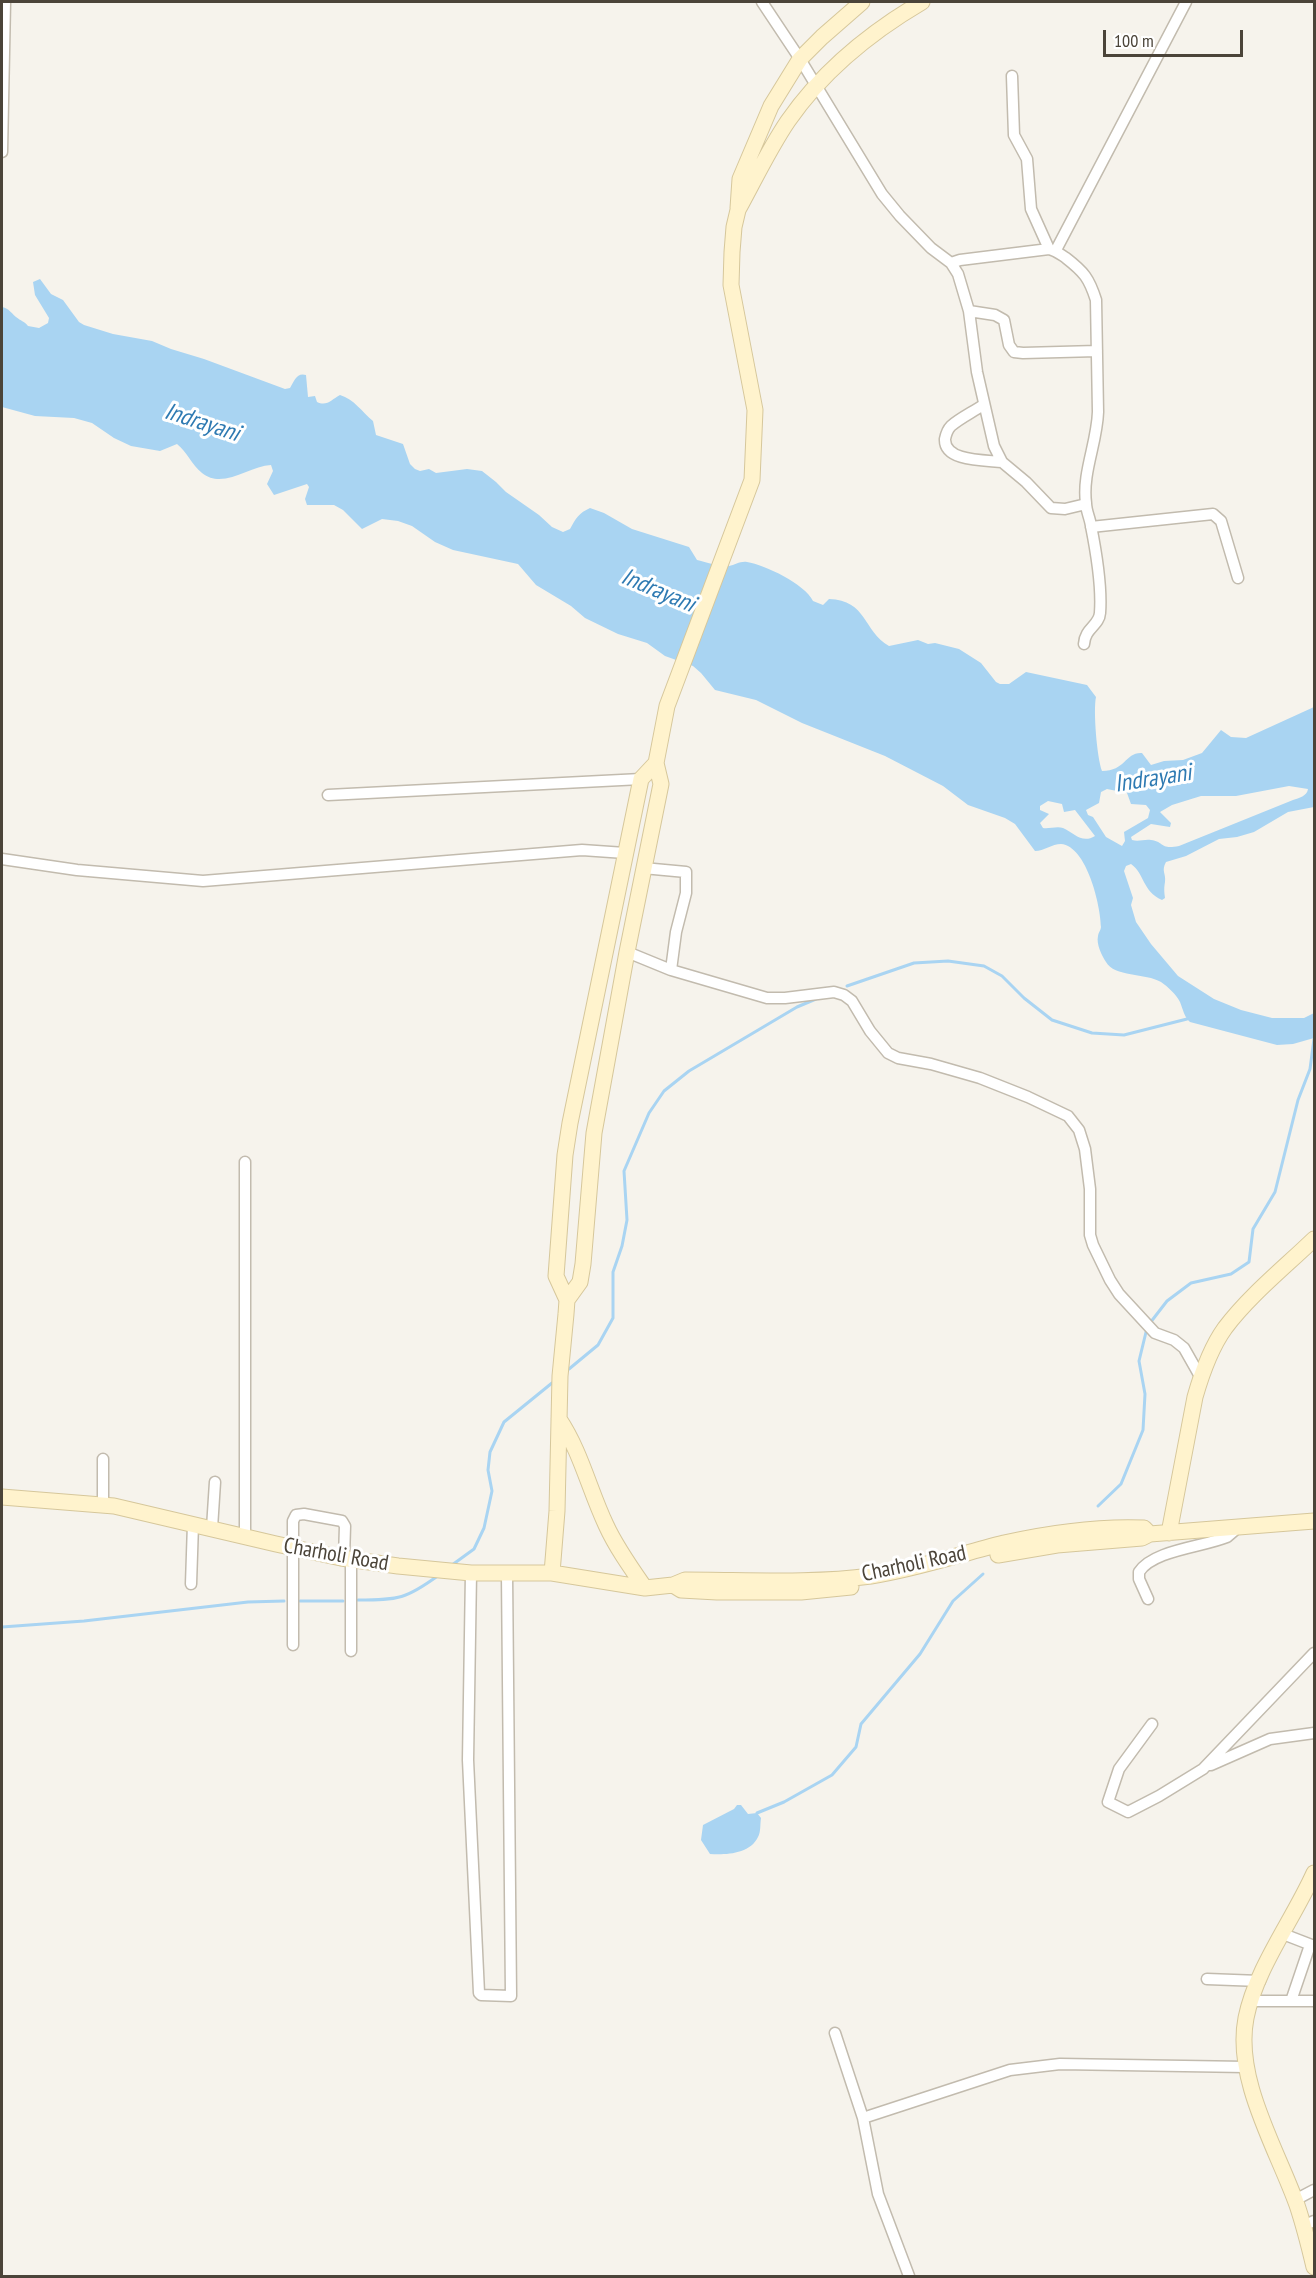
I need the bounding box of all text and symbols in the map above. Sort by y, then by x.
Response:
scale bar [1106,18,1246,56]
text: 100 m [1114,29,1154,52]
water label: Indrayani [161,397,243,449]
water label: Indrayani [617,563,699,619]
water label: Indrayani [1113,759,1193,799]
street label: Charholi Road [282,1533,390,1577]
street label: Charholi Road [859,1540,969,1588]

